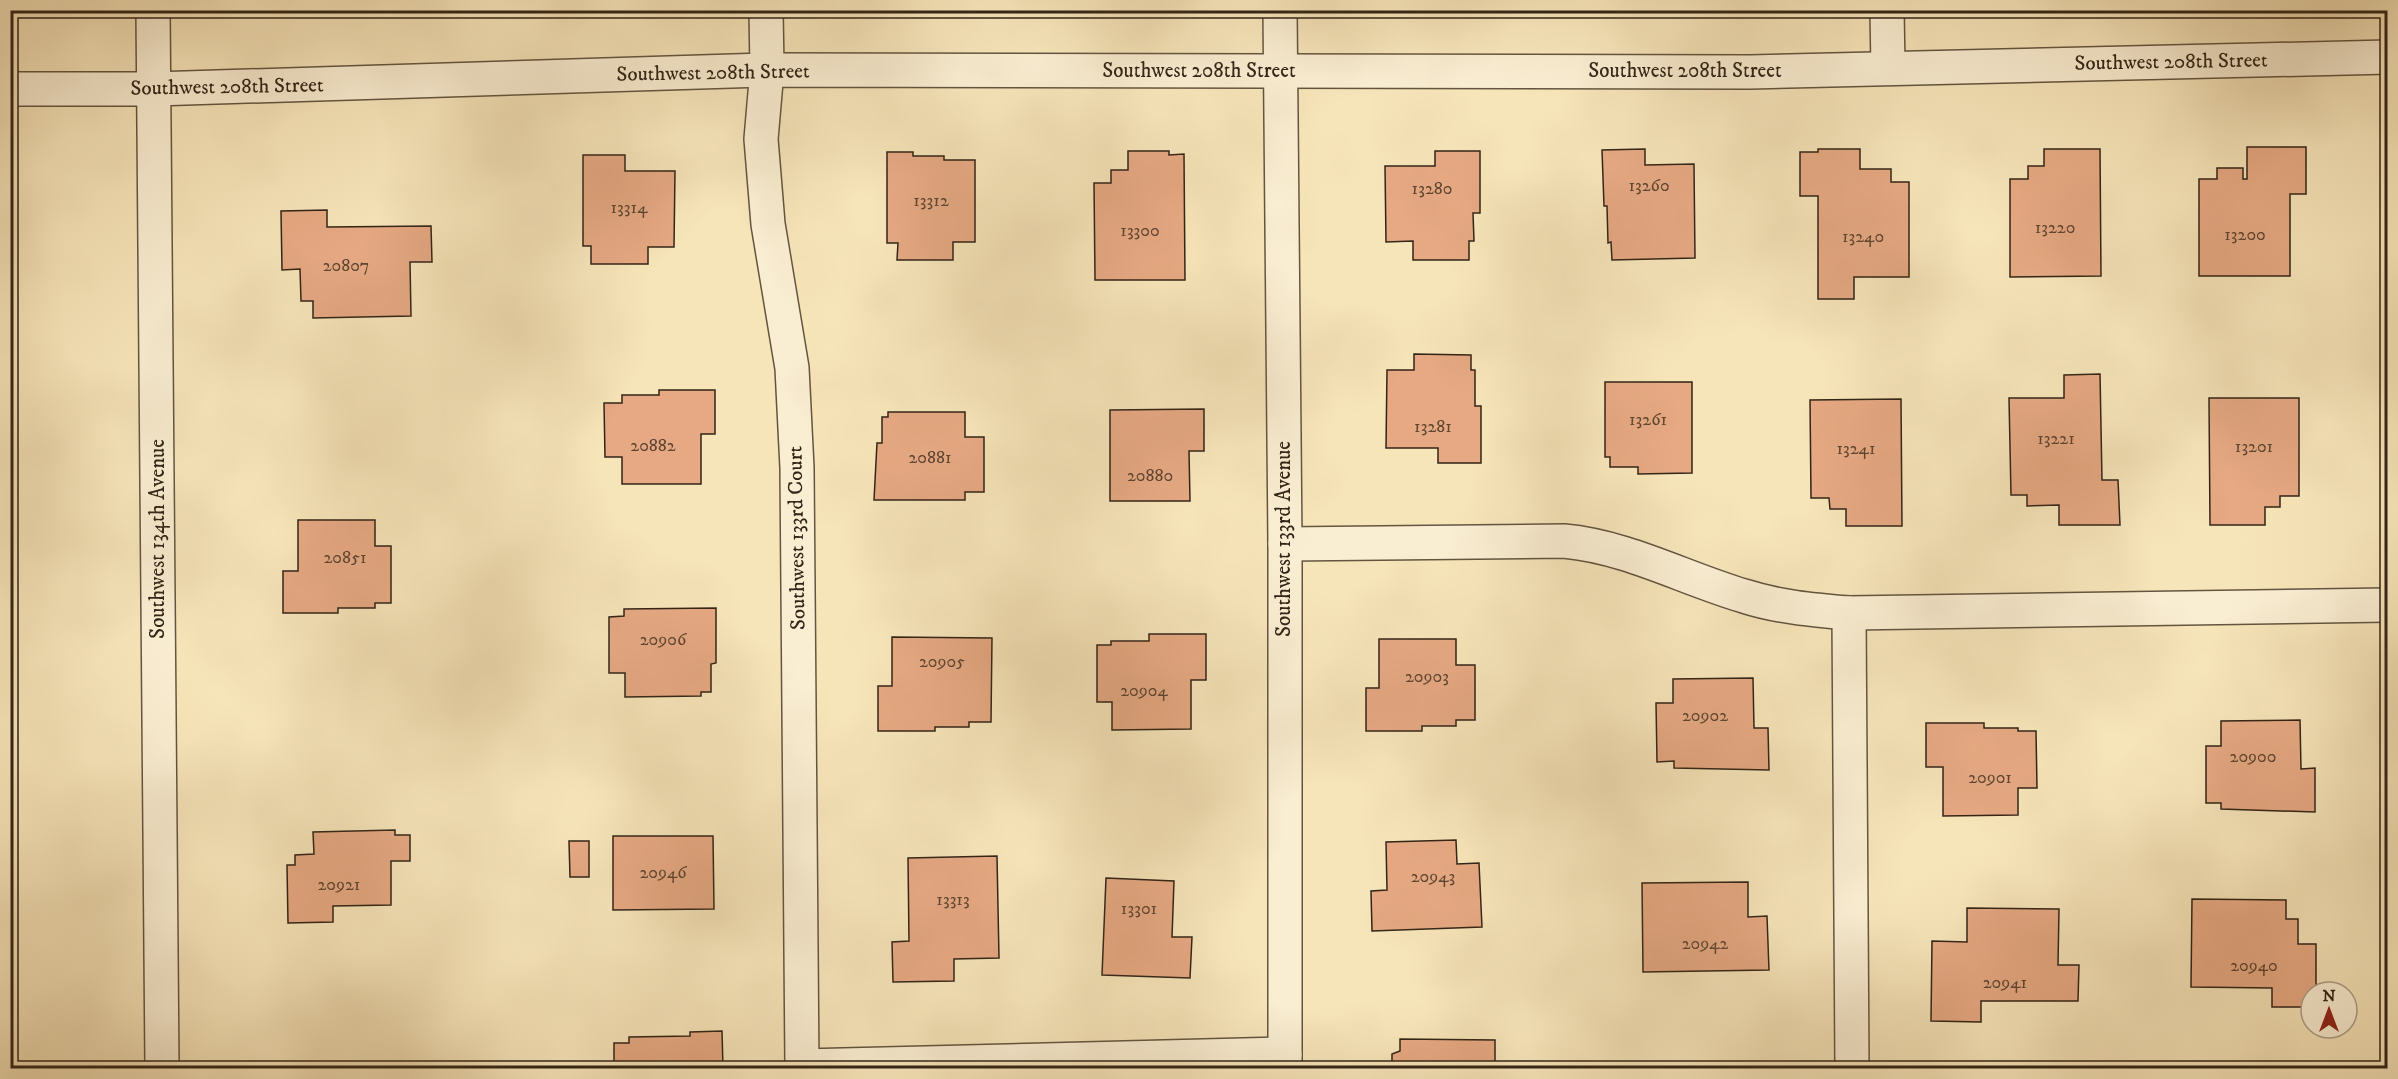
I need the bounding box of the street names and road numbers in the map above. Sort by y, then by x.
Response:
street label: Southwest 208th Street [2074,47,2268,77]
street label: Southwest 208th Street [616,58,810,88]
street label: Southwest 208th Street [1102,58,1296,84]
street label: Southwest 208th Street [1588,58,1782,84]
street label: Southwest 208th Street [130,72,324,102]
street label: Southwest 134th Avenue [145,439,171,639]
street label: Southwest 133rd Avenue [1271,441,1297,637]
street label: Southwest 133rd Court [782,445,812,630]

